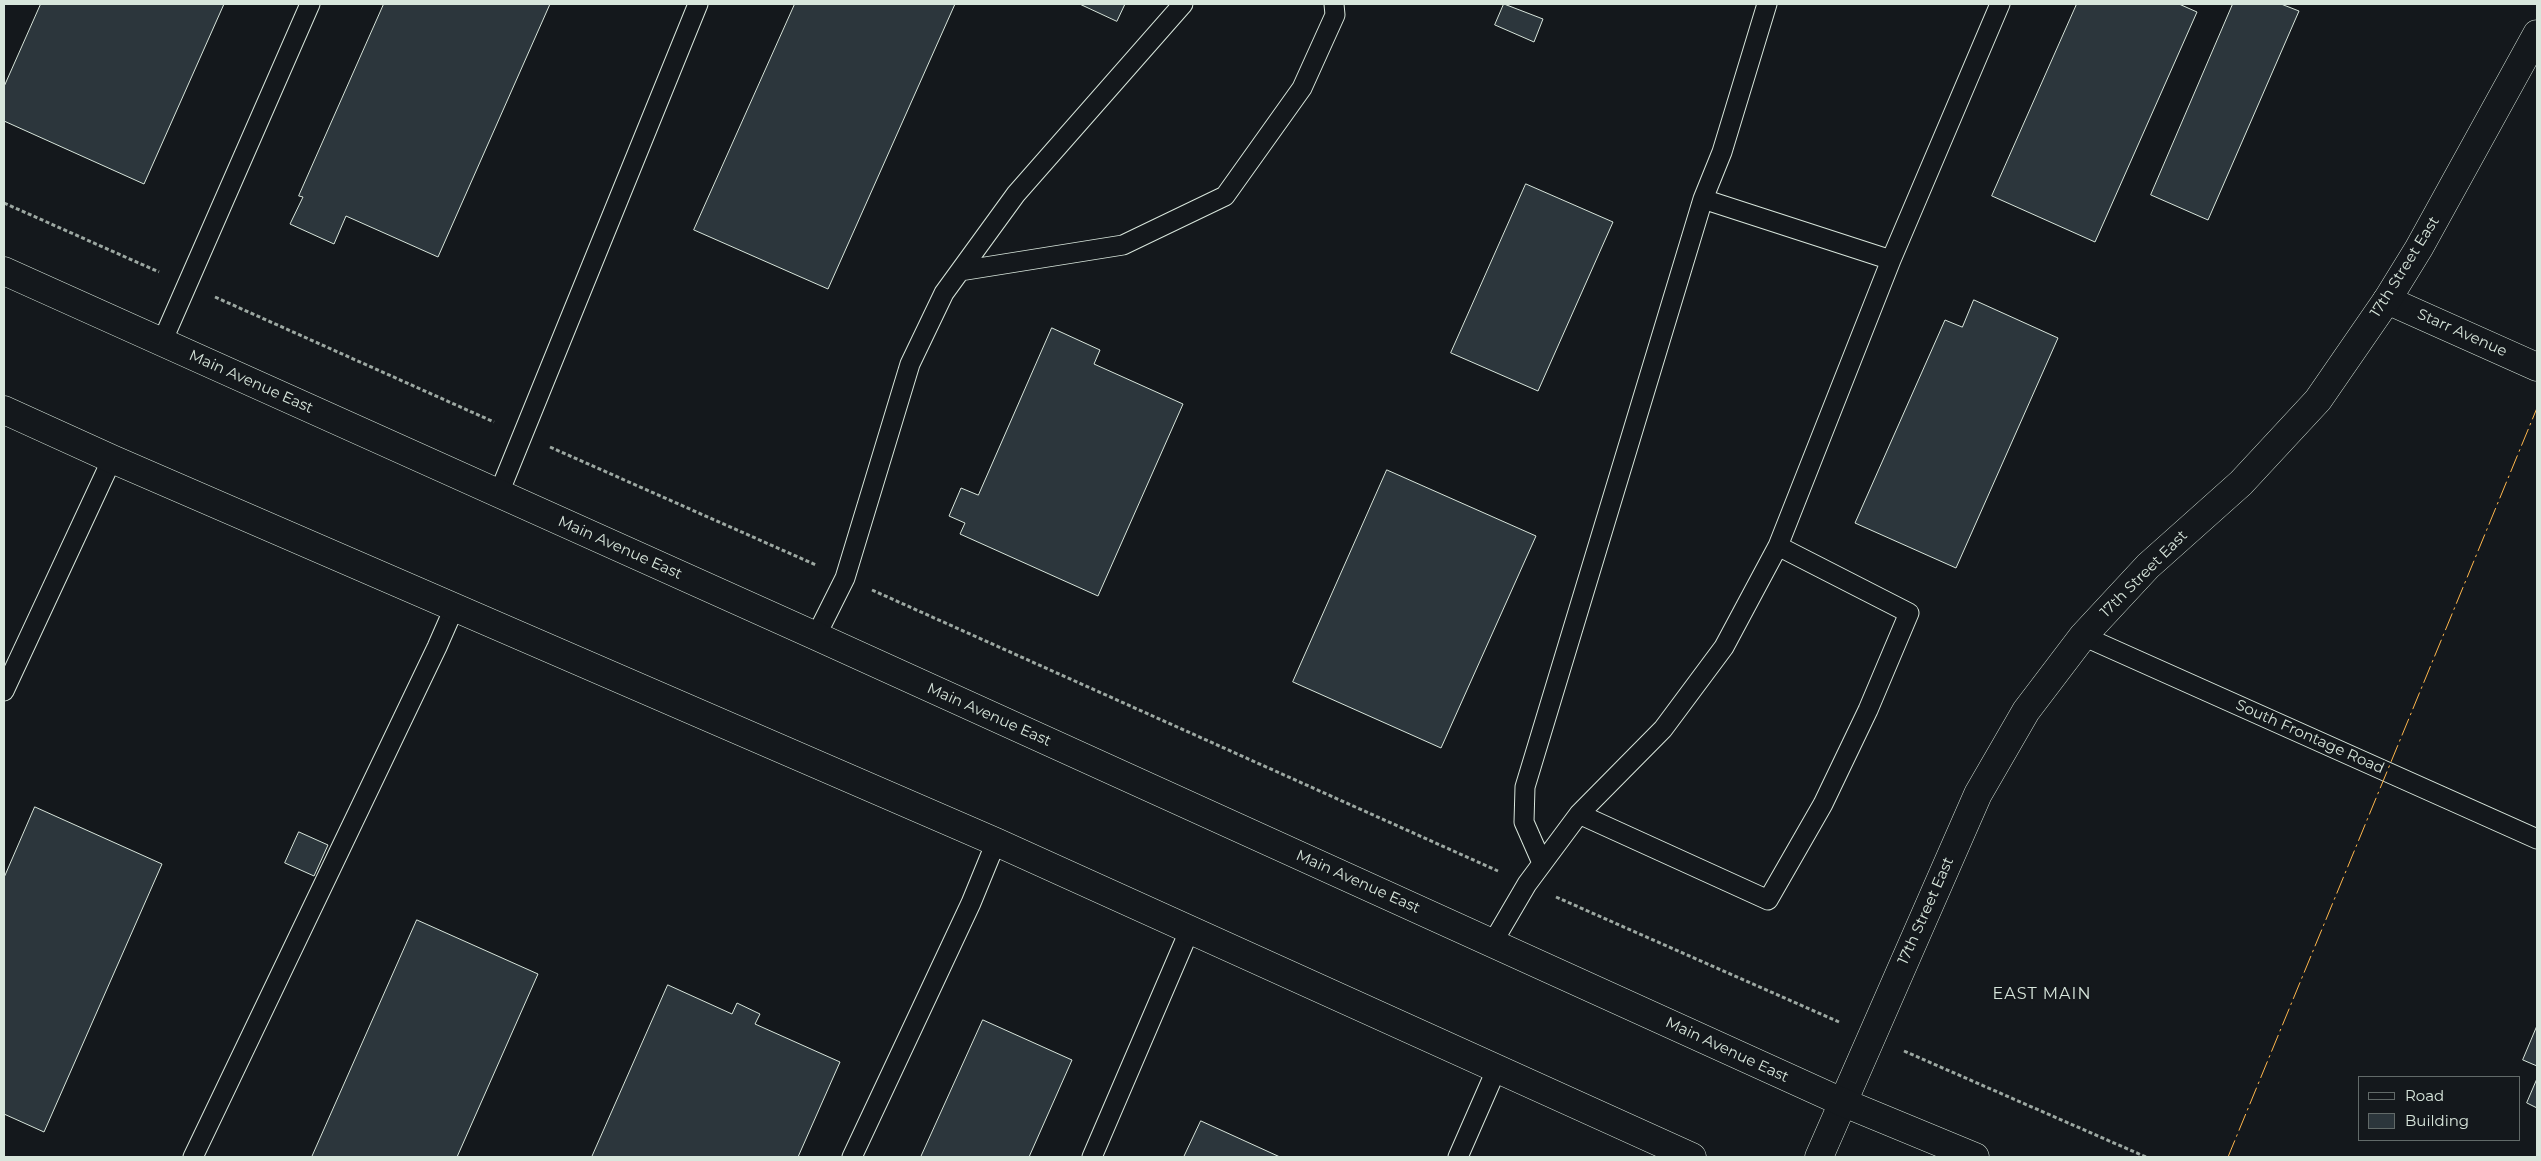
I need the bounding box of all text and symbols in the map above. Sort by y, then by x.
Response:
street label: 17th Street East [2367,213,2443,321]
street label: Starr Avenue [2414,305,2510,361]
street label: Main Avenue East [186,347,316,417]
street label: Main Avenue East [555,513,685,583]
street label: 17th Street East [2097,527,2191,621]
street label: Main Avenue East [924,680,1054,750]
street label: South Frontage Road [2233,696,2387,778]
street label: Main Avenue East [1293,847,1423,917]
street label: 17th Street East [1894,855,1958,967]
district label: EAST MAIN [1991,984,2093,1004]
street label: Main Avenue East [1662,1014,1792,1086]
legend [2358,1076,2521,1141]
text: Road [2405,1086,2444,1105]
text: Building [2405,1111,2469,1130]

